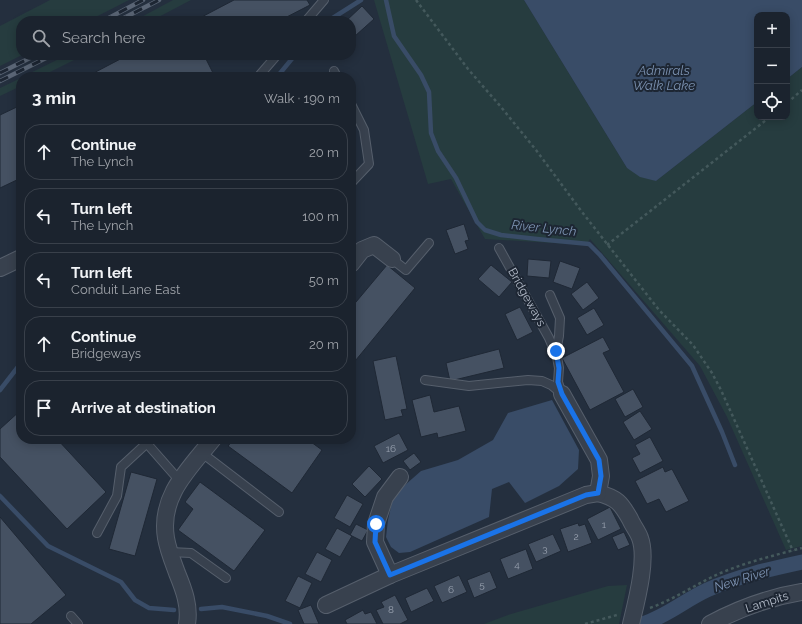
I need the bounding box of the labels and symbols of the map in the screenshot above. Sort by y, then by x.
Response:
water label: Admirals Walk Lake [633,63,695,93]
water label: River Lynch [511,217,577,239]
street label: Bridgeways [505,265,549,329]
route end [547,342,565,360]
house number: 16 [386,443,396,454]
route start [367,515,385,533]
house number: 1 [602,519,607,530]
house number: 2 [573,531,579,542]
house number: 3 [542,543,548,554]
house number: 4 [514,559,520,570]
water label: New River [712,563,772,595]
house number: 5 [479,579,485,590]
house number: 6 [448,584,454,595]
street label: Lampits [744,588,790,616]
house number: 8 [388,604,394,615]

